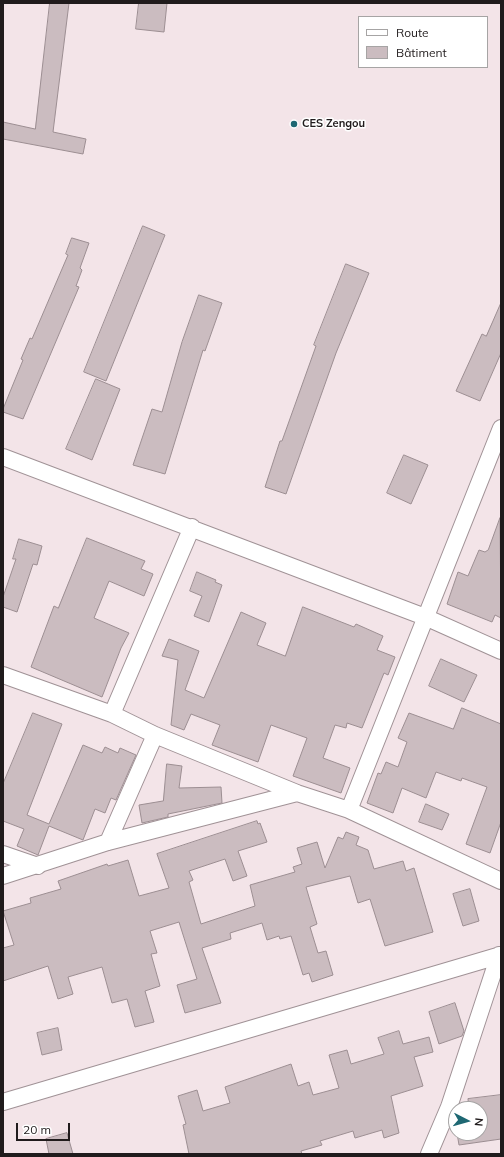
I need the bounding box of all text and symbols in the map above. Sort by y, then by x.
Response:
legend [358,16,488,68]
text: Route [396,25,429,40]
text: Bâtiment [396,45,447,60]
place label: CES Zengou [302,117,365,131]
marker: CES Zengou [289,119,299,129]
north arrow [448,1101,488,1141]
scale bar [18,1115,72,1141]
text: N [472,1117,486,1127]
text: 20 m [23,1122,51,1137]

